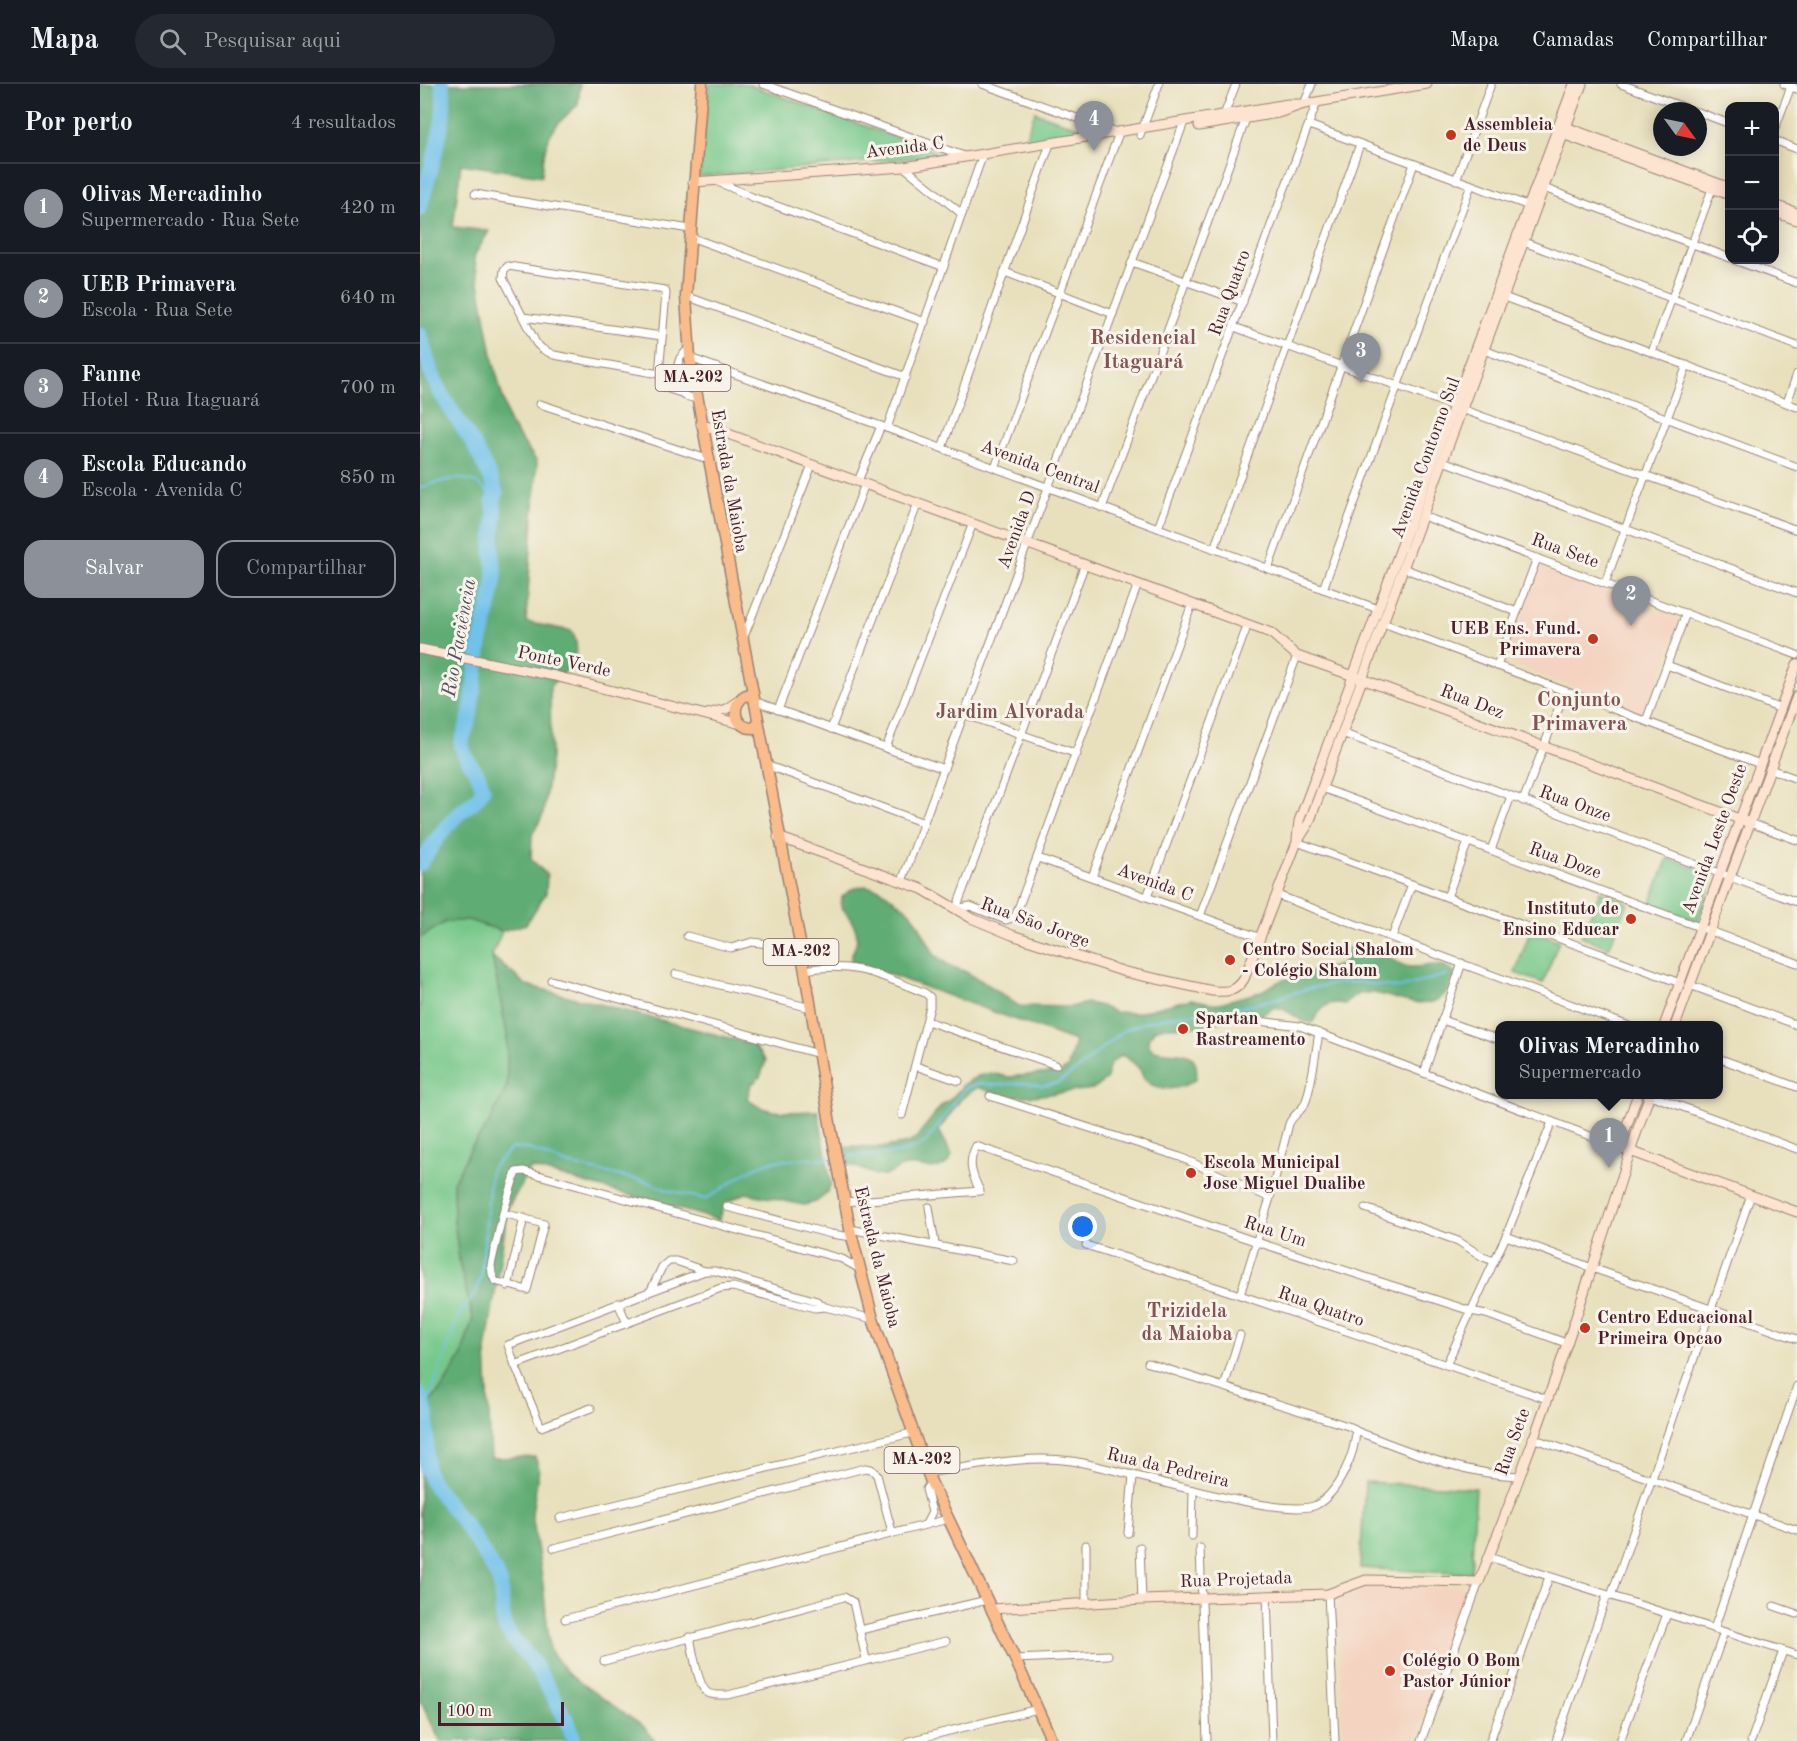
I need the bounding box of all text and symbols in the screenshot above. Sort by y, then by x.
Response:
search box [135,14,555,68]
icon: search [156,25,189,58]
text: Mapa [30,27,99,55]
text: Pesquisar aqui [204,30,341,52]
text: Mapa [1450,30,1499,51]
text: Camadas [1532,30,1614,51]
text: Compartilhar [1647,30,1767,51]
pin: 4 [1074,101,1114,151]
north arrow [1653,102,1707,156]
map controls [1725,102,1779,264]
button: + [1725,102,1779,156]
text: Por perto [24,110,133,136]
text: 4 resultados [291,113,396,133]
place label: Assembleia de Deus [1463,116,1553,155]
marker: Assembleia de Deus [1444,128,1458,142]
street label: Avenida C [864,134,946,162]
button: − [1725,156,1779,210]
text: Olivas Mercadinho [81,184,262,206]
text: 1 [38,198,49,218]
text: 420 m [340,198,396,218]
button: locate [1725,210,1779,264]
text: Supermercado · Rua Sete [81,211,299,231]
street label: Rua Quatro [1206,248,1254,338]
text: UEB Primavera [81,274,236,296]
text: 2 [38,288,49,308]
text: 640 m [340,288,396,308]
text: Escola · Rua Sete [81,301,232,321]
district label: Residencial Itaguará [1090,328,1196,373]
pin: 3 [1342,334,1380,383]
text: Fanne [81,364,141,386]
road number: MA-202 [656,365,730,391]
street label: Avenida Contorno Sul [1388,375,1464,541]
text: 3 [38,378,49,398]
text: 700 m [340,378,396,398]
text: Hotel · Rua Itaguará [81,391,260,411]
street label: Estrada da Maioba [708,408,750,554]
street label: Avenida Central [978,437,1102,497]
text: Escola Educando [81,454,247,476]
text: 4 [38,468,49,488]
text: 850 m [340,468,396,488]
text: Escola · Avenida C [81,481,243,501]
street label: Avenida D [995,489,1039,571]
street label: Rua Sete [1529,530,1601,572]
button: Salvar [24,540,204,598]
button: Compartilhar [216,540,396,598]
pin: 2 [1612,576,1650,626]
water label: Rio Paciência [440,577,480,700]
place label: UEB Ens. Fund. Primavera [1450,620,1581,659]
marker: UEB Ens. Fund. Primavera [1586,632,1600,646]
street label: Ponte Verde [516,643,612,681]
street label: Rua Dez [1438,682,1506,722]
district label: Conjunto Primavera [1531,690,1627,735]
district label: Jardim Alvorada [936,703,1084,723]
street label: Avenida Leste Oeste [1679,761,1751,917]
street label: Rua Onze [1537,783,1613,825]
street label: Rua Doze [1526,840,1604,882]
street label: Avenida C [1115,861,1195,905]
street label: Rua São Jorge [978,895,1092,951]
place label: Instituto de Ensino Educar [1502,900,1619,939]
marker: Instituto de Ensino Educar [1624,912,1638,926]
road number: MA-202 [764,939,838,965]
place label: Centro Social Shalom - Colégio Shalom [1242,941,1414,980]
marker: Centro Social Shalom - Colégio Shalom [1223,953,1237,967]
place label: Spartan Rastreamento [1195,1010,1306,1049]
popup [1495,1021,1723,1099]
marker: Spartan Rastreamento [1176,1022,1190,1036]
text: Olivas Mercadinho [1518,1036,1700,1058]
text: Supermercado [1518,1063,1641,1083]
pin: 1 [1590,1118,1628,1168]
place label: Escola Municipal Jose Miguel Dualibe [1203,1154,1365,1193]
marker: Escola Municipal Jose Miguel Dualibe [1184,1166,1198,1180]
street label: Estrada da Maioba [851,1184,903,1330]
your location [1068,1212,1097,1241]
street label: Rua Um [1241,1213,1309,1251]
street label: Rua Quatro [1275,1284,1367,1330]
district label: Trizidela da Maioba [1141,1302,1233,1345]
place label: Centro Educacional Primeira Opcao [1597,1309,1753,1348]
marker: Centro Educacional Primeira Opcao [1578,1321,1592,1335]
street label: Rua Sete [1492,1406,1534,1478]
street label: Rua da Pedreira [1105,1445,1231,1491]
road number: MA-202 [884,1447,960,1473]
street label: Rua Projetada [1179,1569,1293,1591]
place label: Colégio O Bom Pastor Júnior [1402,1652,1521,1691]
marker: Colégio O Bom Pastor Júnior [1383,1664,1397,1678]
scale bar [438,1699,564,1726]
text: 100 m [447,1704,492,1720]

